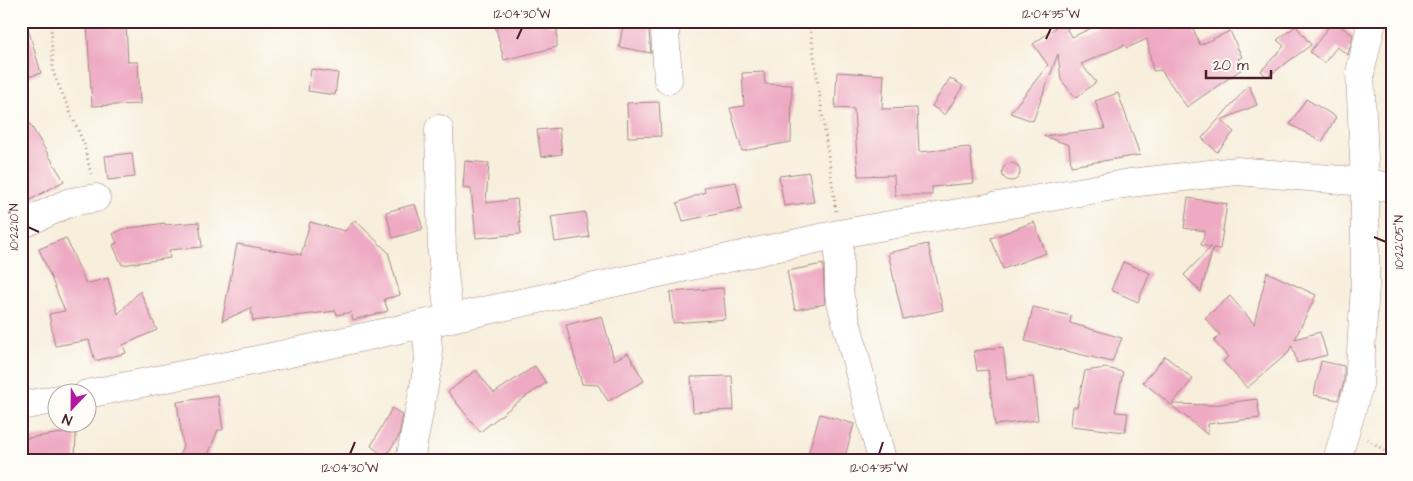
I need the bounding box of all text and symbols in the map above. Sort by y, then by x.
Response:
text: 12°04'30"W [494,6,551,23]
text: 12°04'35"W [1022,6,1080,23]
scale bar [1206,48,1270,80]
text: 20 m [1213,55,1249,76]
text: 10°22'10"N [6,203,23,250]
text: 10°22'05"N [1391,215,1408,269]
north arrow [48,384,98,434]
text: N [59,408,75,430]
text: 12°04'30"W [322,460,379,477]
text: 12°04'35"W [850,460,908,477]

